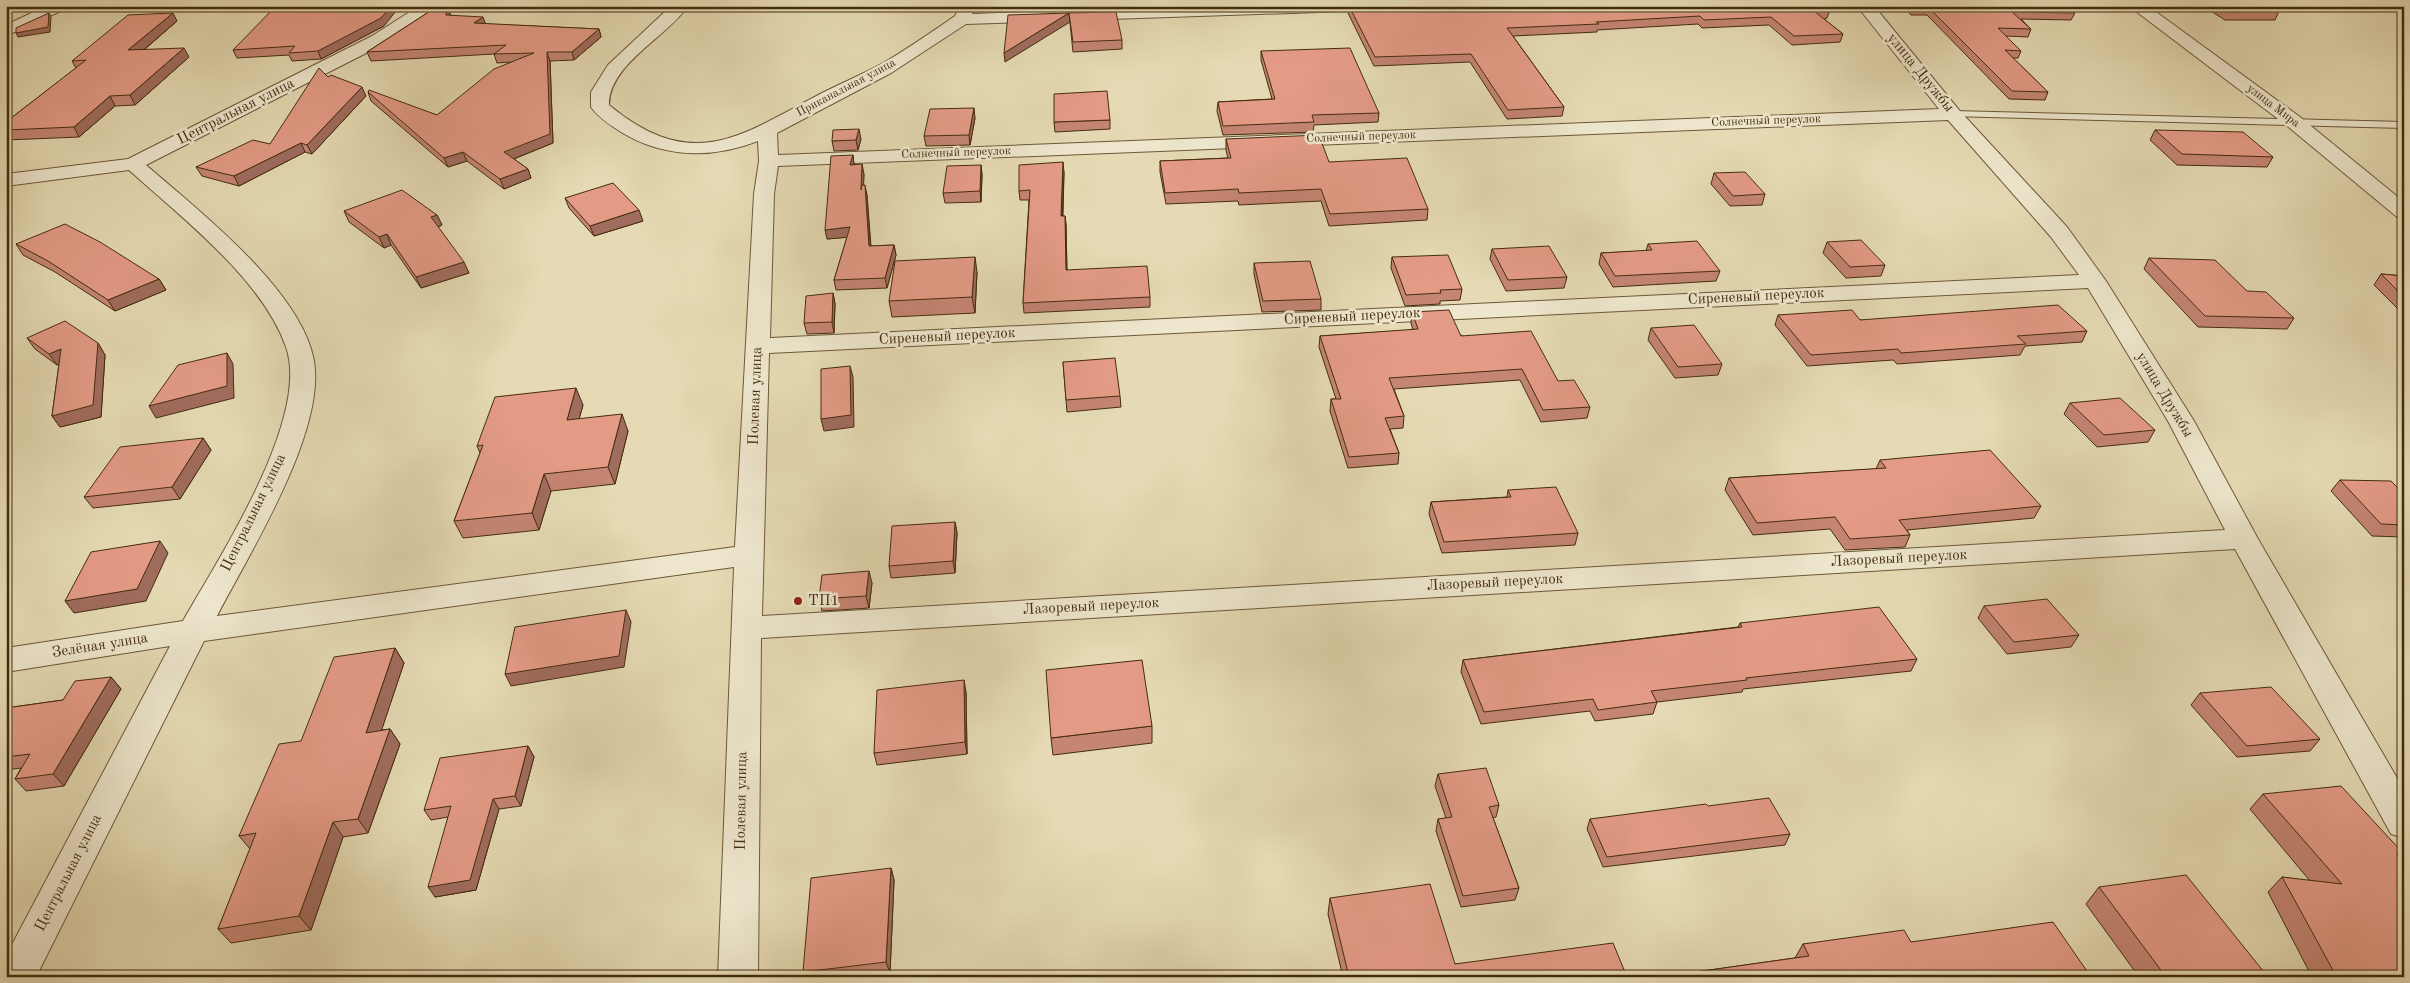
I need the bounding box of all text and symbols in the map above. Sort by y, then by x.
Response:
street label: улица Дружбы [1884,31,1956,115]
street label: Приканальная улица [794,57,898,119]
street label: Центральная улица [175,76,297,148]
street label: улица Мира [2244,82,2302,130]
street label: Солнечный переулок [1711,113,1821,129]
street label: Солнечный переулок [1306,129,1416,145]
street label: Солнечный переулок [901,145,1011,161]
street label: Сиреневый переулок [1687,286,1825,308]
street label: Сиреневый переулок [1283,306,1421,328]
street label: Сиреневый переулок [878,326,1016,348]
street label: Полевая улица [747,346,765,446]
street label: улица Дружбы [2133,350,2195,440]
street label: Центральная улица [219,451,289,574]
street label: Лазоревый переулок [1830,548,1968,570]
street label: Лазоревый переулок [1426,572,1564,594]
place label: ТП1 [808,594,839,609]
marker: ТП1 [792,595,804,607]
street label: Лазоревый переулок [1022,596,1160,618]
street label: Зелёная улица [51,631,150,661]
street label: Полевая улица [734,751,750,850]
street label: Центральная улица [33,812,105,934]

